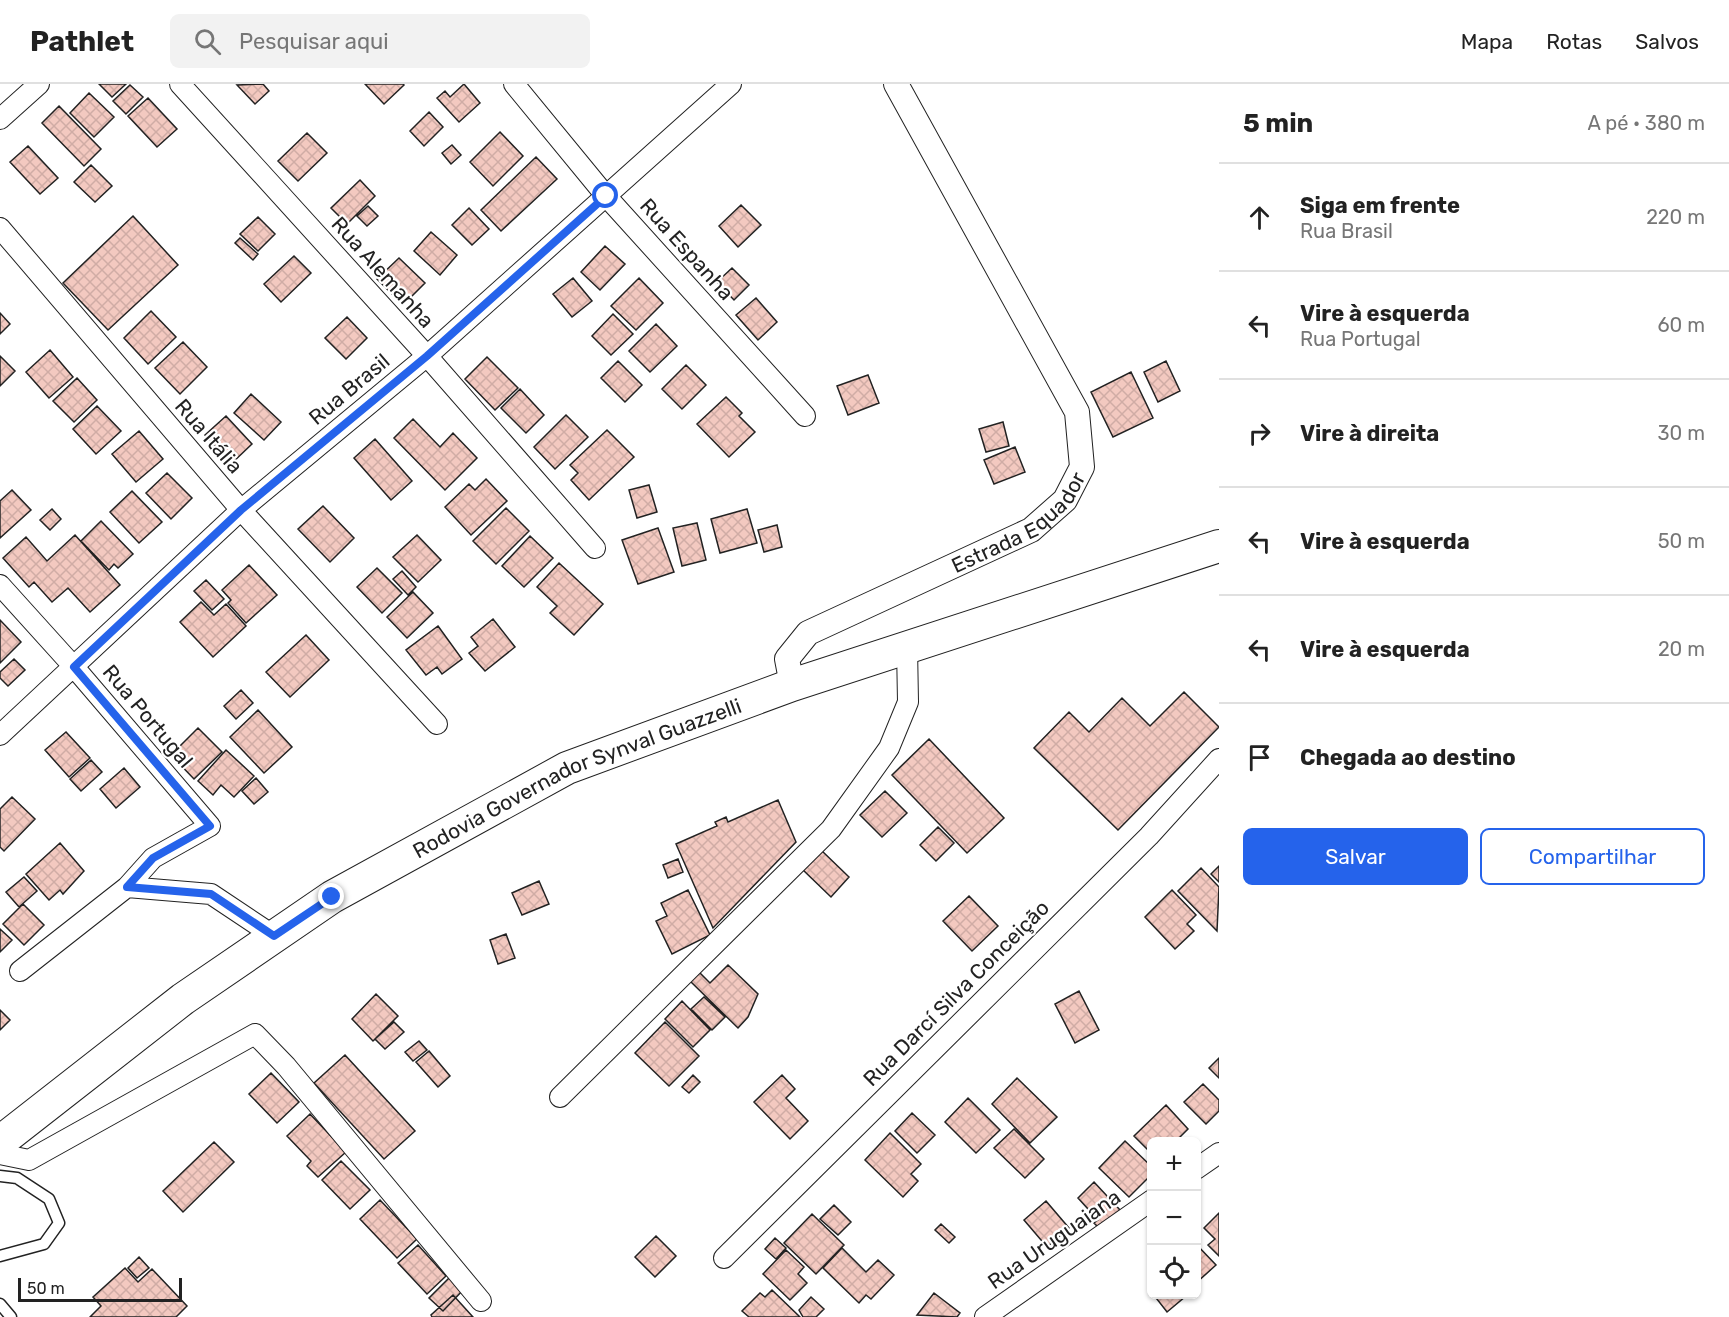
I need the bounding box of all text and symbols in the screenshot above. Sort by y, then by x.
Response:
search box [170,14,590,68]
text: Pathlet [30,25,134,58]
icon: search [191,25,224,58]
text: Pesquisar aqui [239,28,389,55]
text: Mapa [1461,29,1513,54]
text: Rotas [1546,29,1602,54]
text: Salvos [1635,29,1699,54]
text: 5 min [1243,108,1313,139]
text: A pé · 380 m [1588,111,1705,135]
route start [592,182,618,208]
text: Siga em frente [1300,192,1460,219]
street label: Rua Espanha [635,193,739,305]
icon: ahead [1243,201,1276,234]
text: 220 m [1646,205,1705,229]
street label: Rua Alemanha [327,211,439,333]
text: Rua Brasil [1300,219,1393,243]
text: Vire à esquerda [1300,300,1470,327]
icon: left [1243,309,1276,342]
text: 60 m [1658,313,1705,337]
text: Rua Portugal [1300,327,1421,351]
street label: Rua Brasil [304,348,394,430]
street label: Rua Itália [170,394,248,478]
icon: right [1243,417,1276,450]
text: Vire à direita [1300,420,1439,447]
text: 30 m [1658,421,1705,445]
street label: Estrada Equador [947,467,1090,578]
icon: left [1243,525,1276,558]
text: Vire à esquerda [1300,528,1470,555]
text: 50 m [1658,529,1705,553]
icon: left [1243,633,1276,666]
text: Vire à esquerda [1300,636,1470,663]
text: 20 m [1658,637,1705,661]
street label: Rua Portugal [98,659,198,773]
street label: Rodovia Governador Synval Guazzelli [408,692,744,863]
icon: arrive [1243,741,1276,774]
text: Chegada ao destino [1300,744,1516,771]
button: Salvar [1243,828,1468,885]
button: Compartilhar [1480,828,1705,885]
route end [318,883,344,909]
street label: Rua Darcí Silva Conceição [858,895,1054,1091]
map controls [1147,1137,1201,1299]
button: + [1147,1137,1201,1191]
street label: Rua Uruguaiana [983,1184,1125,1294]
button: − [1147,1191,1201,1245]
button: locate [1147,1245,1201,1299]
scale bar [18,1275,182,1302]
text: 50 m [27,1279,65,1298]

